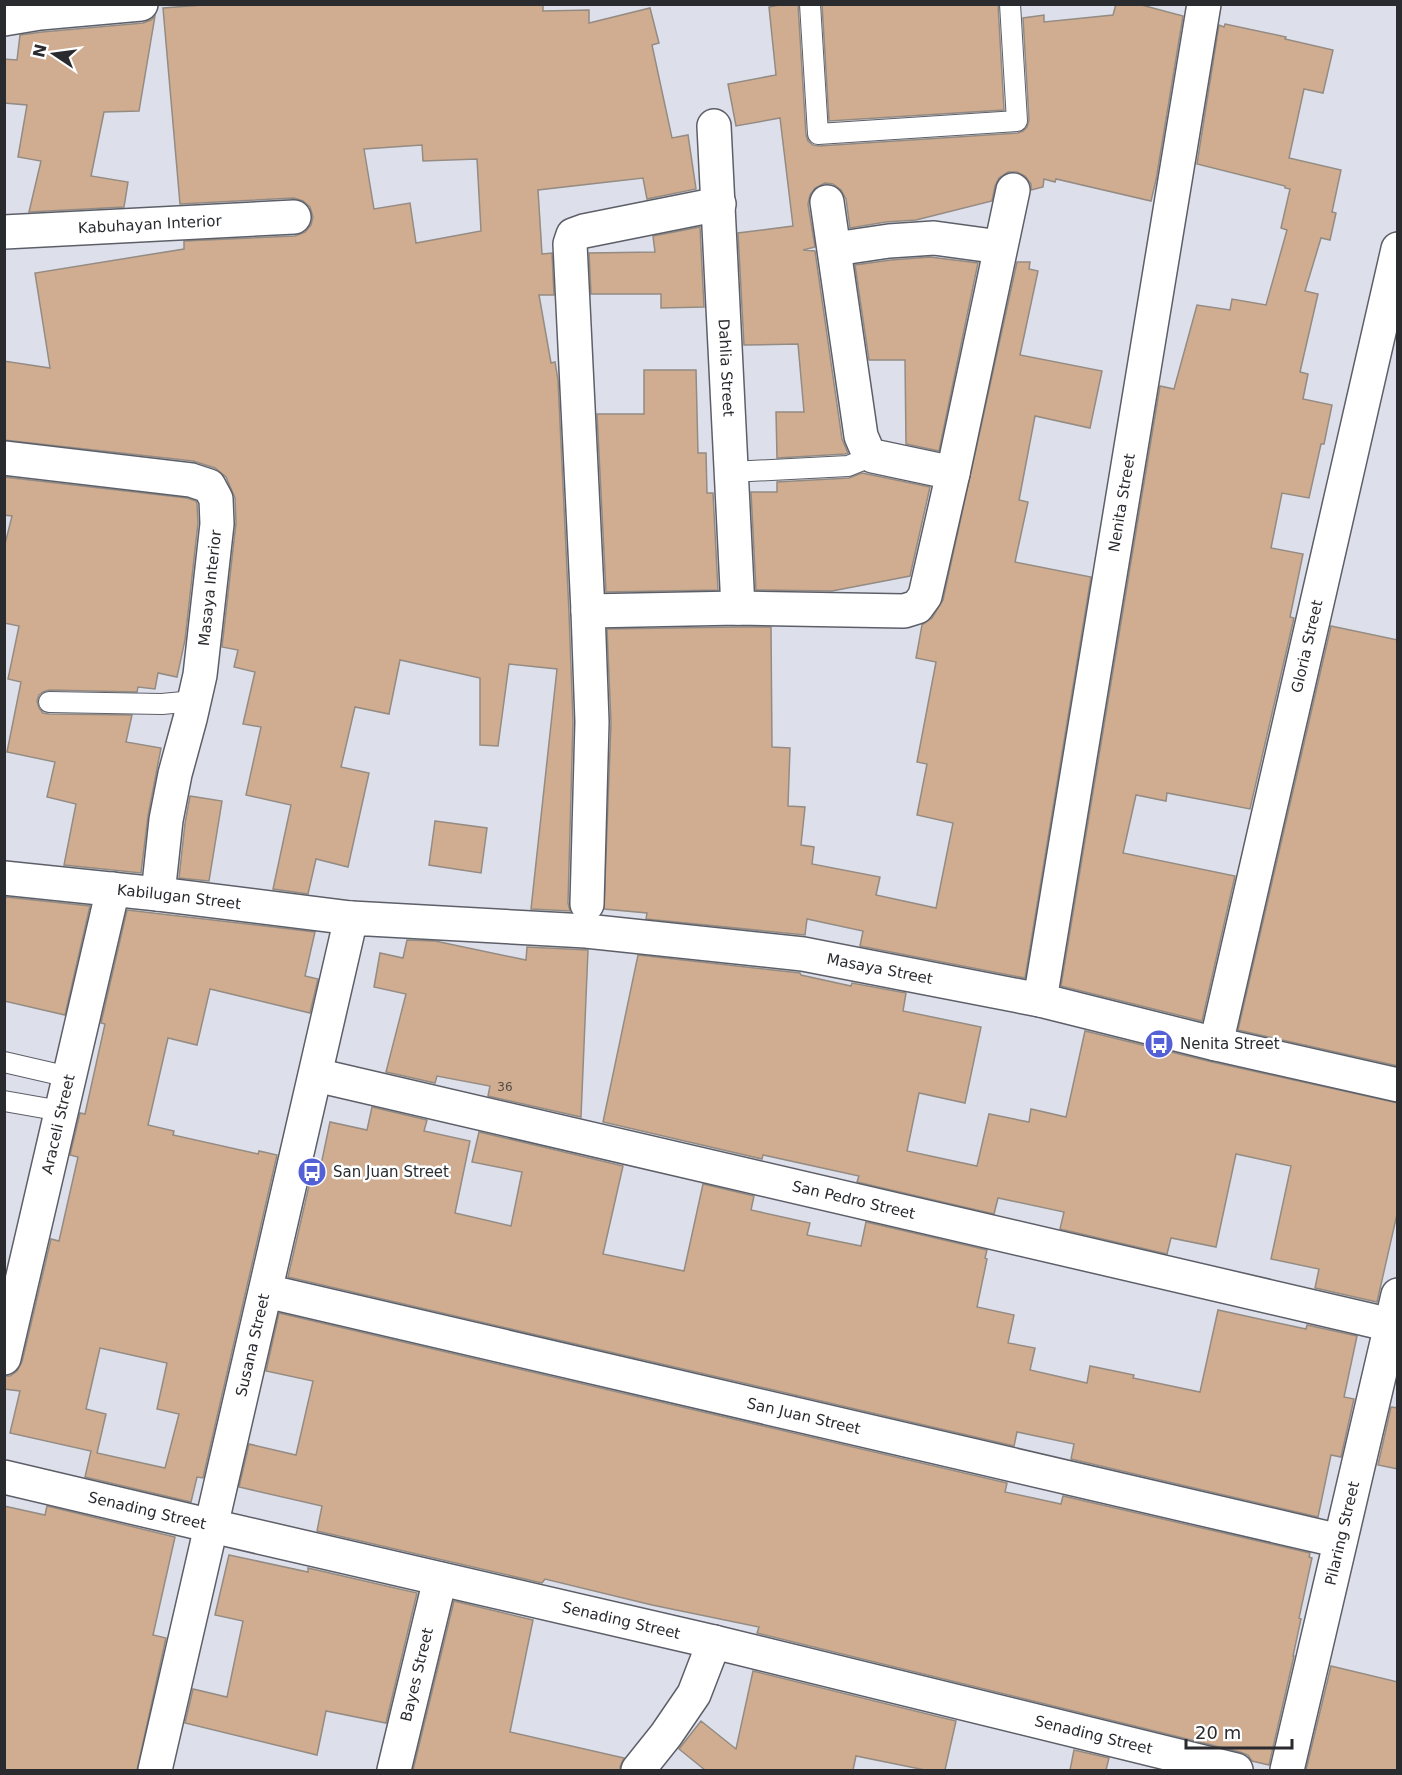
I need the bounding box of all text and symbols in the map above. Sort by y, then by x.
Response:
north arrow [24,24,84,84]
text: N [29,42,51,59]
street label: Kabuhayan Interior [78,212,223,237]
street label: Dahlia Street [715,318,737,417]
street label: Nenita Street [1105,452,1139,553]
street label: Masaya Interior [195,528,225,647]
street label: Gloria Street [1288,598,1326,695]
street label: Kabilugan Street [116,881,242,913]
street label: Masaya Street [825,950,934,988]
bus stop icon: Nenita Street [1143,1028,1175,1060]
place label: Nenita Street [1180,1035,1280,1053]
street label: Araceli Street [38,1072,79,1176]
house number: 36 [497,1080,513,1094]
bus stop icon: San Juan Street [296,1156,328,1188]
place label: San Juan Street [333,1163,449,1181]
street label: San Pedro Street [790,1177,917,1223]
street label: Susana Street [232,1292,273,1398]
street label: San Juan Street [745,1394,862,1438]
street label: Pilaring Street [1321,1480,1363,1587]
street label: Senading Street [86,1488,208,1533]
street label: Senading Street [560,1598,682,1643]
street label: Bayes Street [397,1626,437,1723]
street label: Senading Street [1033,1712,1154,1758]
scale bar [1186,1712,1292,1750]
text: 20 m [1195,1722,1241,1743]

